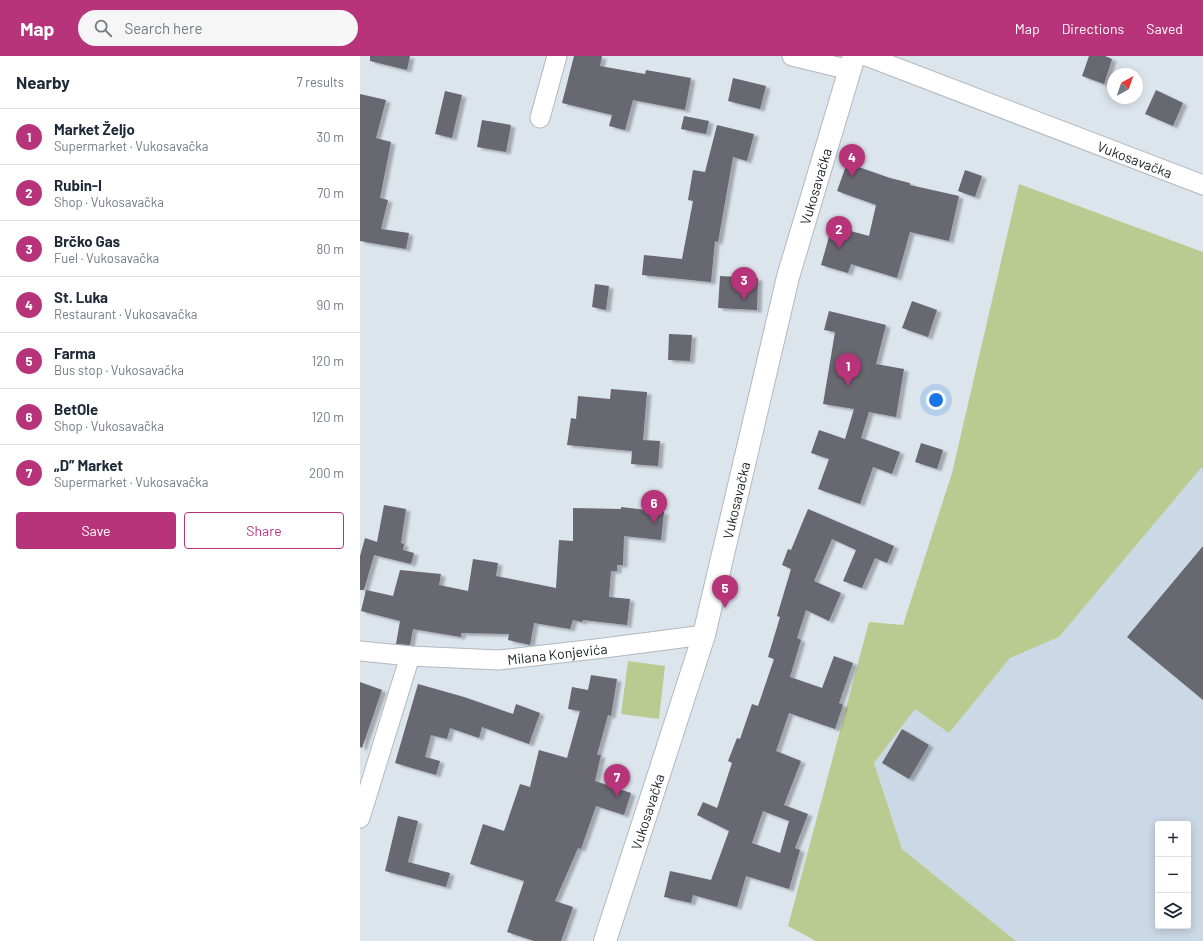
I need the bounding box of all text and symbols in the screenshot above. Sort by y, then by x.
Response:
search box [78,10,358,46]
text: Map [20,17,54,40]
icon: search [92,17,114,39]
text: Search here [124,19,202,37]
text: Map [1015,20,1040,37]
text: Directions [1062,20,1124,37]
text: Saved [1146,20,1183,37]
north arrow [1107,68,1143,104]
text: Nearby [16,72,70,92]
text: 7 results [297,74,344,90]
text: Market Željo [54,120,135,138]
text: 1 [27,129,31,145]
text: 30 m [317,129,344,145]
street label: Vukosavačka [1095,137,1175,181]
text: Supermarket · Vukosavačka [54,138,208,154]
pin: 4 [839,144,865,177]
street label: Vukosavačka [796,146,835,227]
text: Rubin-I [54,176,102,194]
text: 2 [25,185,33,201]
text: 70 m [317,185,344,201]
text: Shop · Vukosavačka [54,194,164,210]
pin: 2 [826,216,852,249]
text: Brčko Gas [54,232,120,250]
text: 3 [25,241,33,257]
text: 80 m [317,241,344,257]
text: Fuel · Vukosavačka [54,250,159,266]
pin: 3 [731,267,757,300]
text: St. Luka [54,288,108,306]
text: 4 [25,297,33,313]
text: 90 m [317,297,344,313]
text: Restaurant · Vukosavačka [54,306,198,322]
text: Farma [54,344,96,362]
text: 5 [25,353,33,369]
text: 120 m [312,353,344,369]
pin: 1 [835,353,861,386]
text: Bus stop · Vukosavačka [54,362,184,378]
your location [926,390,946,410]
text: BetOle [54,400,98,418]
text: 6 [26,409,32,425]
text: 120 m [312,409,344,425]
text: Shop · Vukosavačka [54,418,164,434]
text: „D” Market [54,456,123,474]
street label: Vukosavačka [718,460,753,541]
text: 7 [26,465,32,481]
text: 200 m [309,465,344,481]
text: Supermarket · Vukosavačka [54,474,208,490]
pin: 6 [641,490,667,523]
button: Save [16,512,176,549]
button: Share [184,512,344,549]
pin: 5 [712,575,738,608]
street label: Milana Konjevića [506,639,608,667]
pin: 7 [604,764,630,797]
street label: Vukosavačka [627,771,667,852]
map controls [1155,821,1191,929]
button: + [1155,821,1191,857]
button: − [1155,857,1191,893]
button: layers [1155,893,1191,929]

